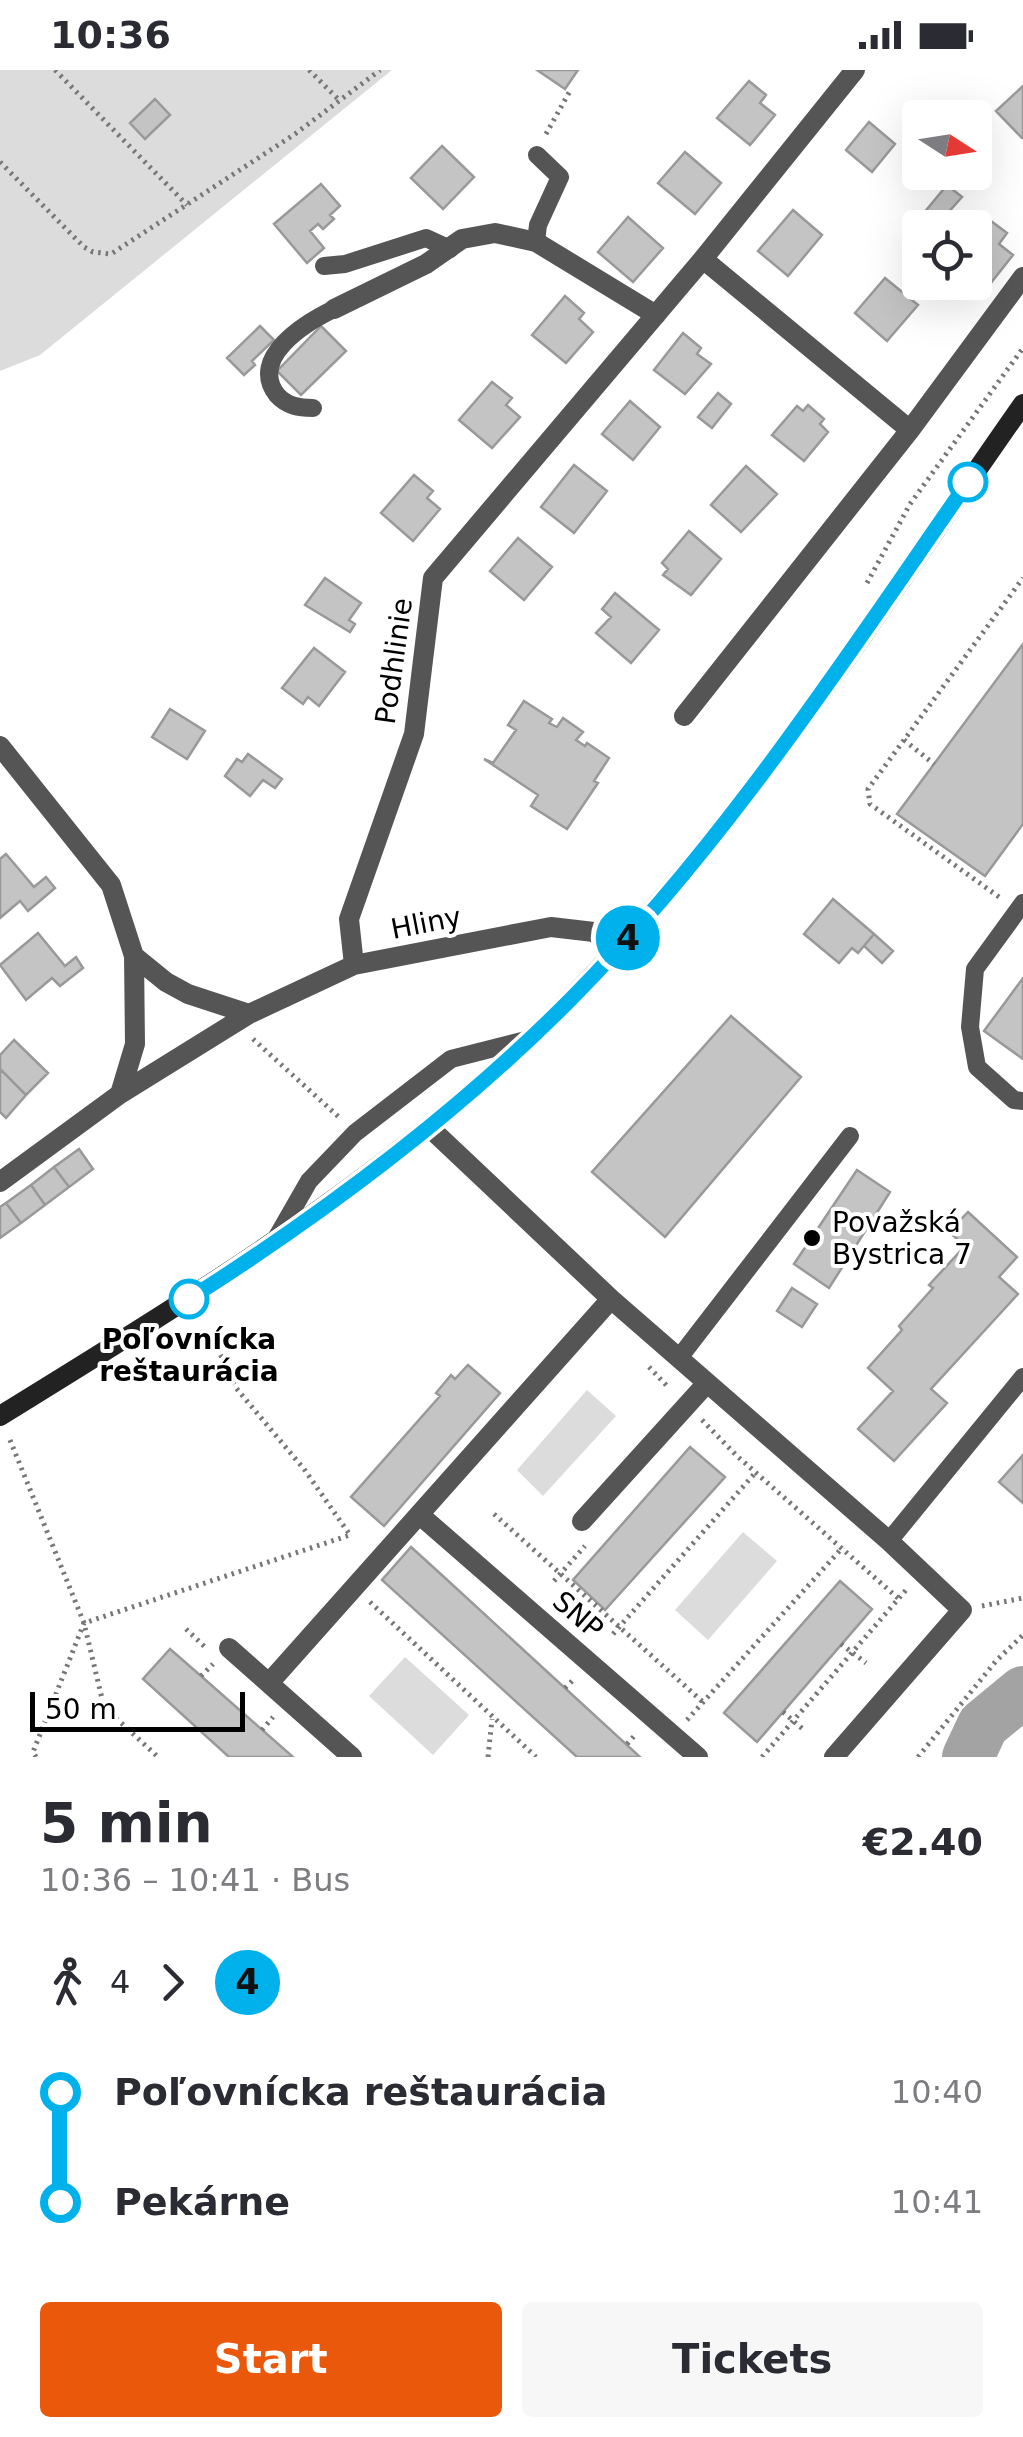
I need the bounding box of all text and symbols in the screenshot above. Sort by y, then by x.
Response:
text: 10:36 [50,13,171,57]
north arrow [902,100,992,190]
map controls [902,100,992,300]
button: locate [902,210,992,300]
unlabelled marker [949,463,987,501]
street label: Podhlinie [369,596,419,726]
street label: Hliny [388,900,464,946]
line badge: 4 [596,906,660,970]
text: 4 [616,918,640,958]
place label: Považská Bystrica 7 [832,1206,972,1271]
marker: Považská Bystrica 7 [801,1227,823,1249]
marker: Poľovnícka reštaurácia [170,1280,208,1318]
place label: Poľovnícka reštaurácia [99,1323,279,1388]
street label: SNP [546,1584,610,1646]
scale bar [30,1687,245,1732]
text: 50 m [45,1693,117,1726]
text: 5 min [40,1791,213,1855]
text: €2.40 [863,1820,983,1864]
text: 10:36 – 10:41 · Bus [40,1861,350,1899]
icon: walk [40,1955,95,2010]
icon: forward [145,1955,200,2010]
text: 4 [235,1962,260,2002]
text: 4 [110,1963,130,2001]
text: Poľovnícka reštaurácia [114,2070,607,2114]
text: 10:40 [891,2073,983,2111]
text: Pekárne [114,2180,290,2224]
text: 10:41 [891,2183,983,2221]
button: Start [40,2302,502,2417]
button: Tickets [522,2302,983,2417]

